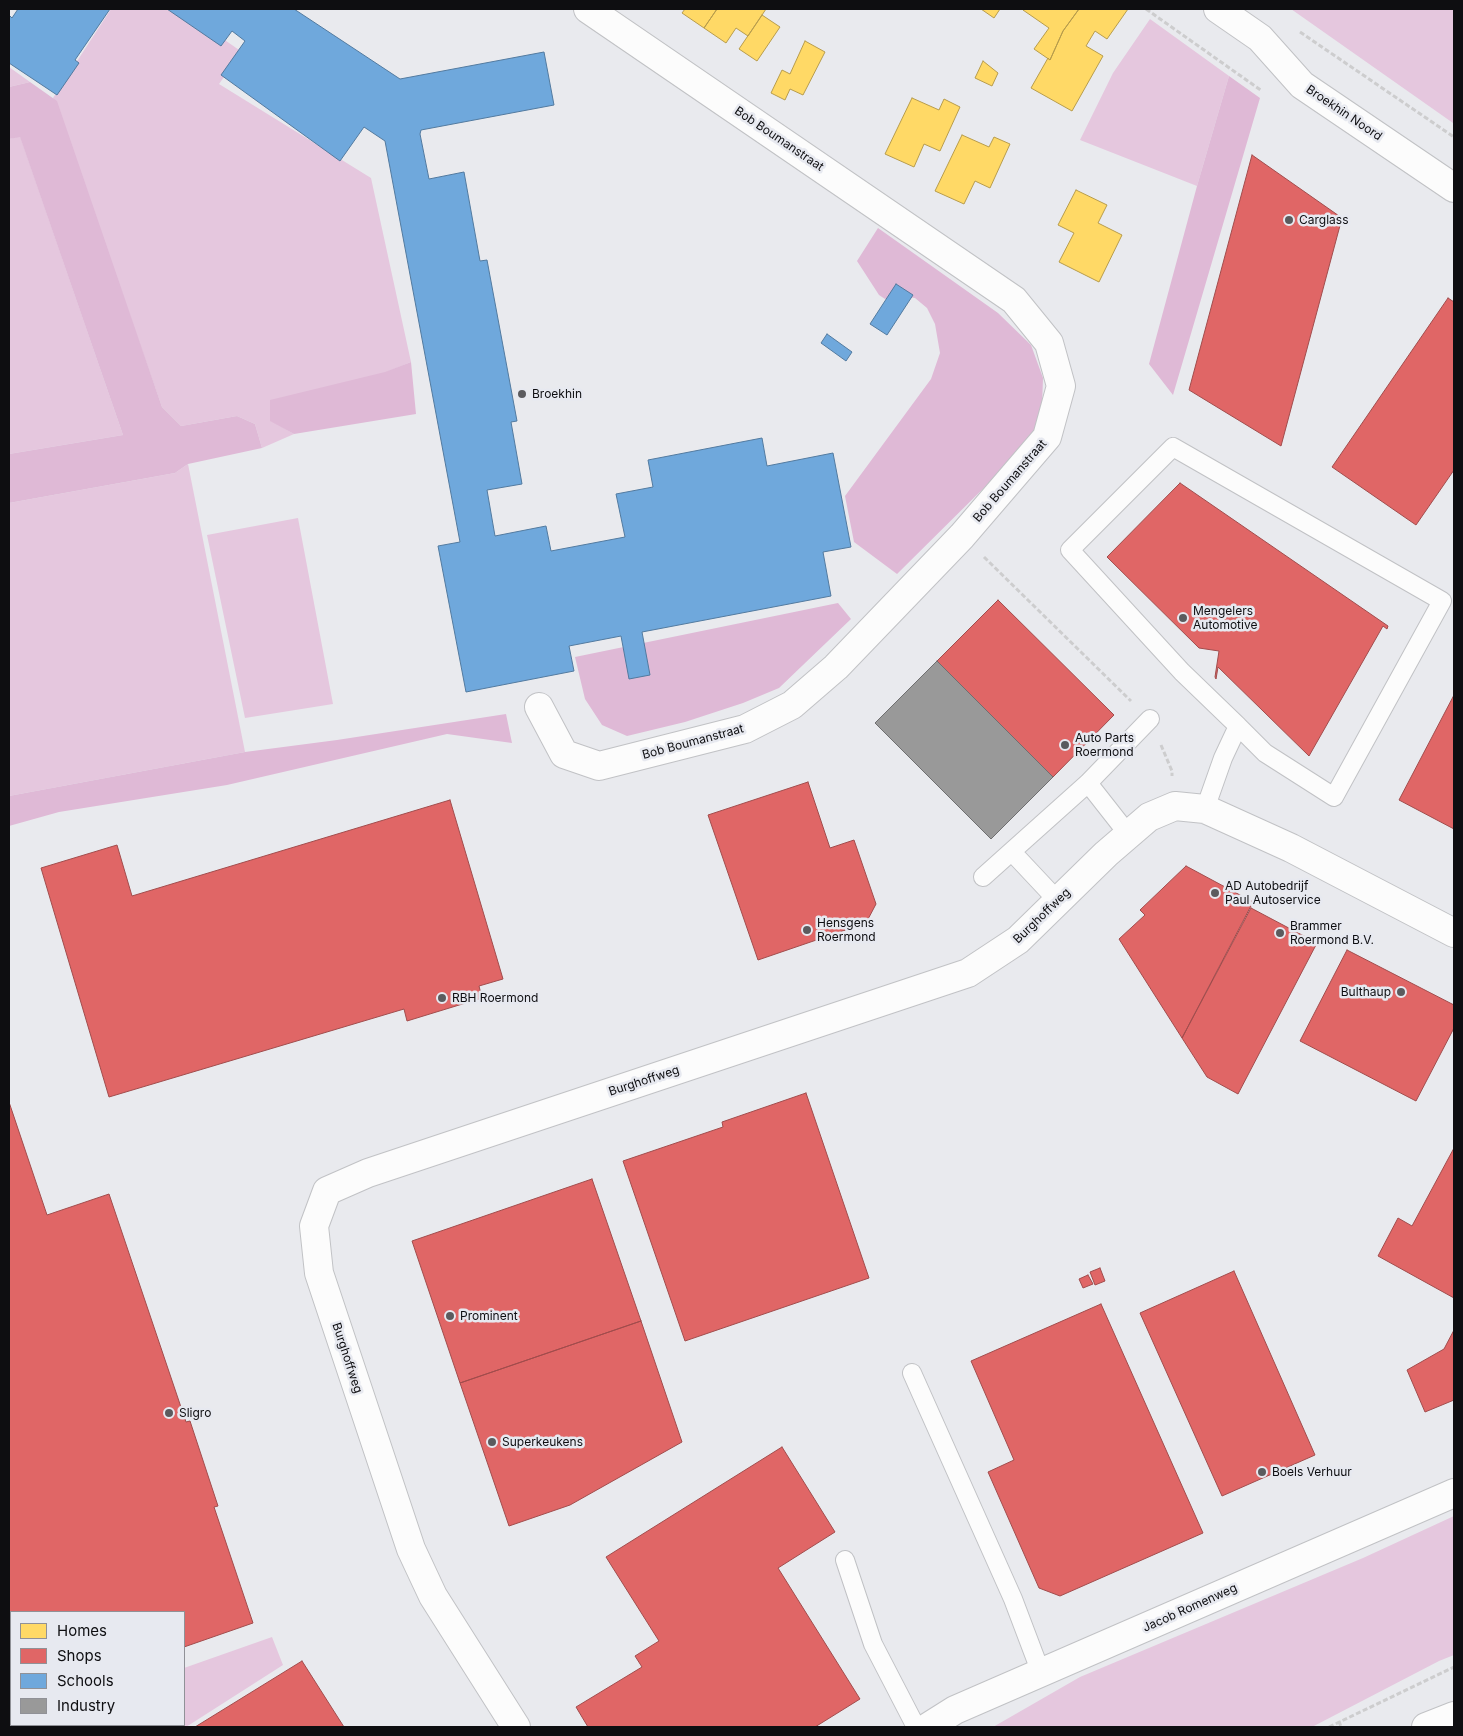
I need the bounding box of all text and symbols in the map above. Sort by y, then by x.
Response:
street label: Broekhin Noord [1303,82,1385,144]
street label: Bob Boumanstraat [732,104,826,174]
place label: Carglass [1299,213,1348,227]
marker: Carglass [1283,214,1295,226]
place label: Broekhin [532,387,582,401]
marker: Broekhin [516,388,528,400]
street label: Bob Boumanstraat [970,437,1050,525]
place label: Mengelers Automotive [1193,604,1257,632]
marker: Mengelers Automotive [1177,612,1189,624]
street label: Bob Boumanstraat [641,722,745,762]
place label: Auto Parts Roermond [1075,731,1134,759]
marker: Auto Parts Roermond [1059,739,1071,751]
place label: AD Autobedrijf Paul Autoservice [1225,879,1321,907]
street label: Burghoffweg [1011,885,1073,947]
marker: AD Autobedrijf Paul Autoservice [1209,887,1221,899]
place label: Hensgens Roermond [817,916,876,944]
place label: Brammer Roermond B.V. [1290,919,1374,947]
marker: Hensgens Roermond [801,924,813,936]
marker: Brammer Roermond B.V. [1274,927,1286,939]
place label: Bulthaup [1341,985,1391,999]
marker: Bulthaup [1395,986,1407,998]
place label: RBH Roermond [452,991,538,1005]
marker: RBH Roermond [436,992,448,1004]
street label: Burghoffweg [607,1063,681,1099]
place label: Prominent [460,1309,518,1323]
marker: Prominent [444,1310,456,1322]
street label: Burghoffweg [329,1321,365,1395]
place label: Sligro [179,1406,211,1420]
marker: Sligro [163,1407,175,1419]
place label: Superkeukens [502,1435,583,1449]
marker: Superkeukens [486,1436,498,1448]
place label: Boels Verhuur [1272,1465,1352,1479]
marker: Boels Verhuur [1256,1466,1268,1478]
street label: Jacob Romenweg [1141,1581,1239,1635]
legend [10,1611,185,1726]
text: Homes [57,1621,107,1640]
text: Shops [57,1646,102,1665]
text: Schools [57,1671,114,1690]
text: Industry [57,1696,115,1715]

